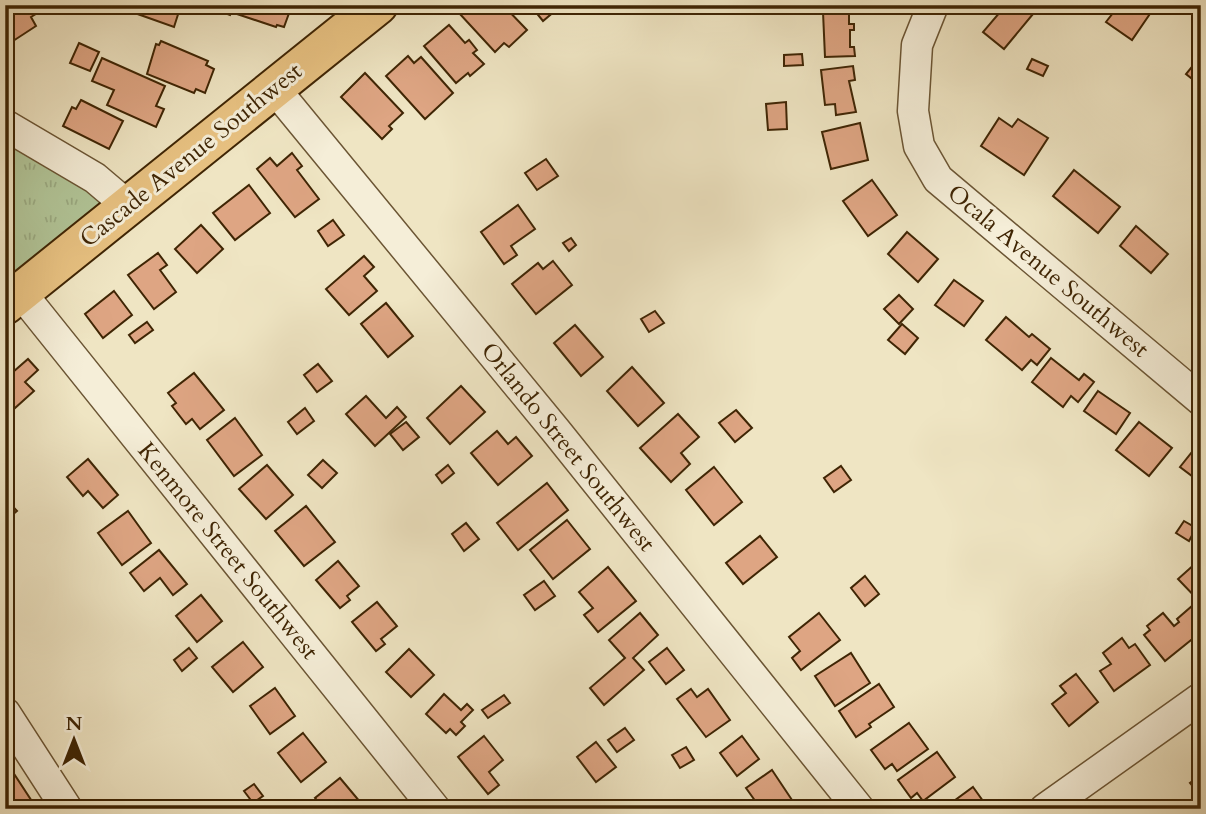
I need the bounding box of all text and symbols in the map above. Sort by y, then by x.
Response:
street label: Cascade Avenue Southwest [73,55,309,255]
street label: Ocala Avenue Southwest [940,177,1156,366]
street label: Orlando Street Southwest [473,335,663,559]
street label: Kenmore Street Southwest [130,435,326,667]
north arrow [38,706,108,776]
text: N [66,711,83,737]

